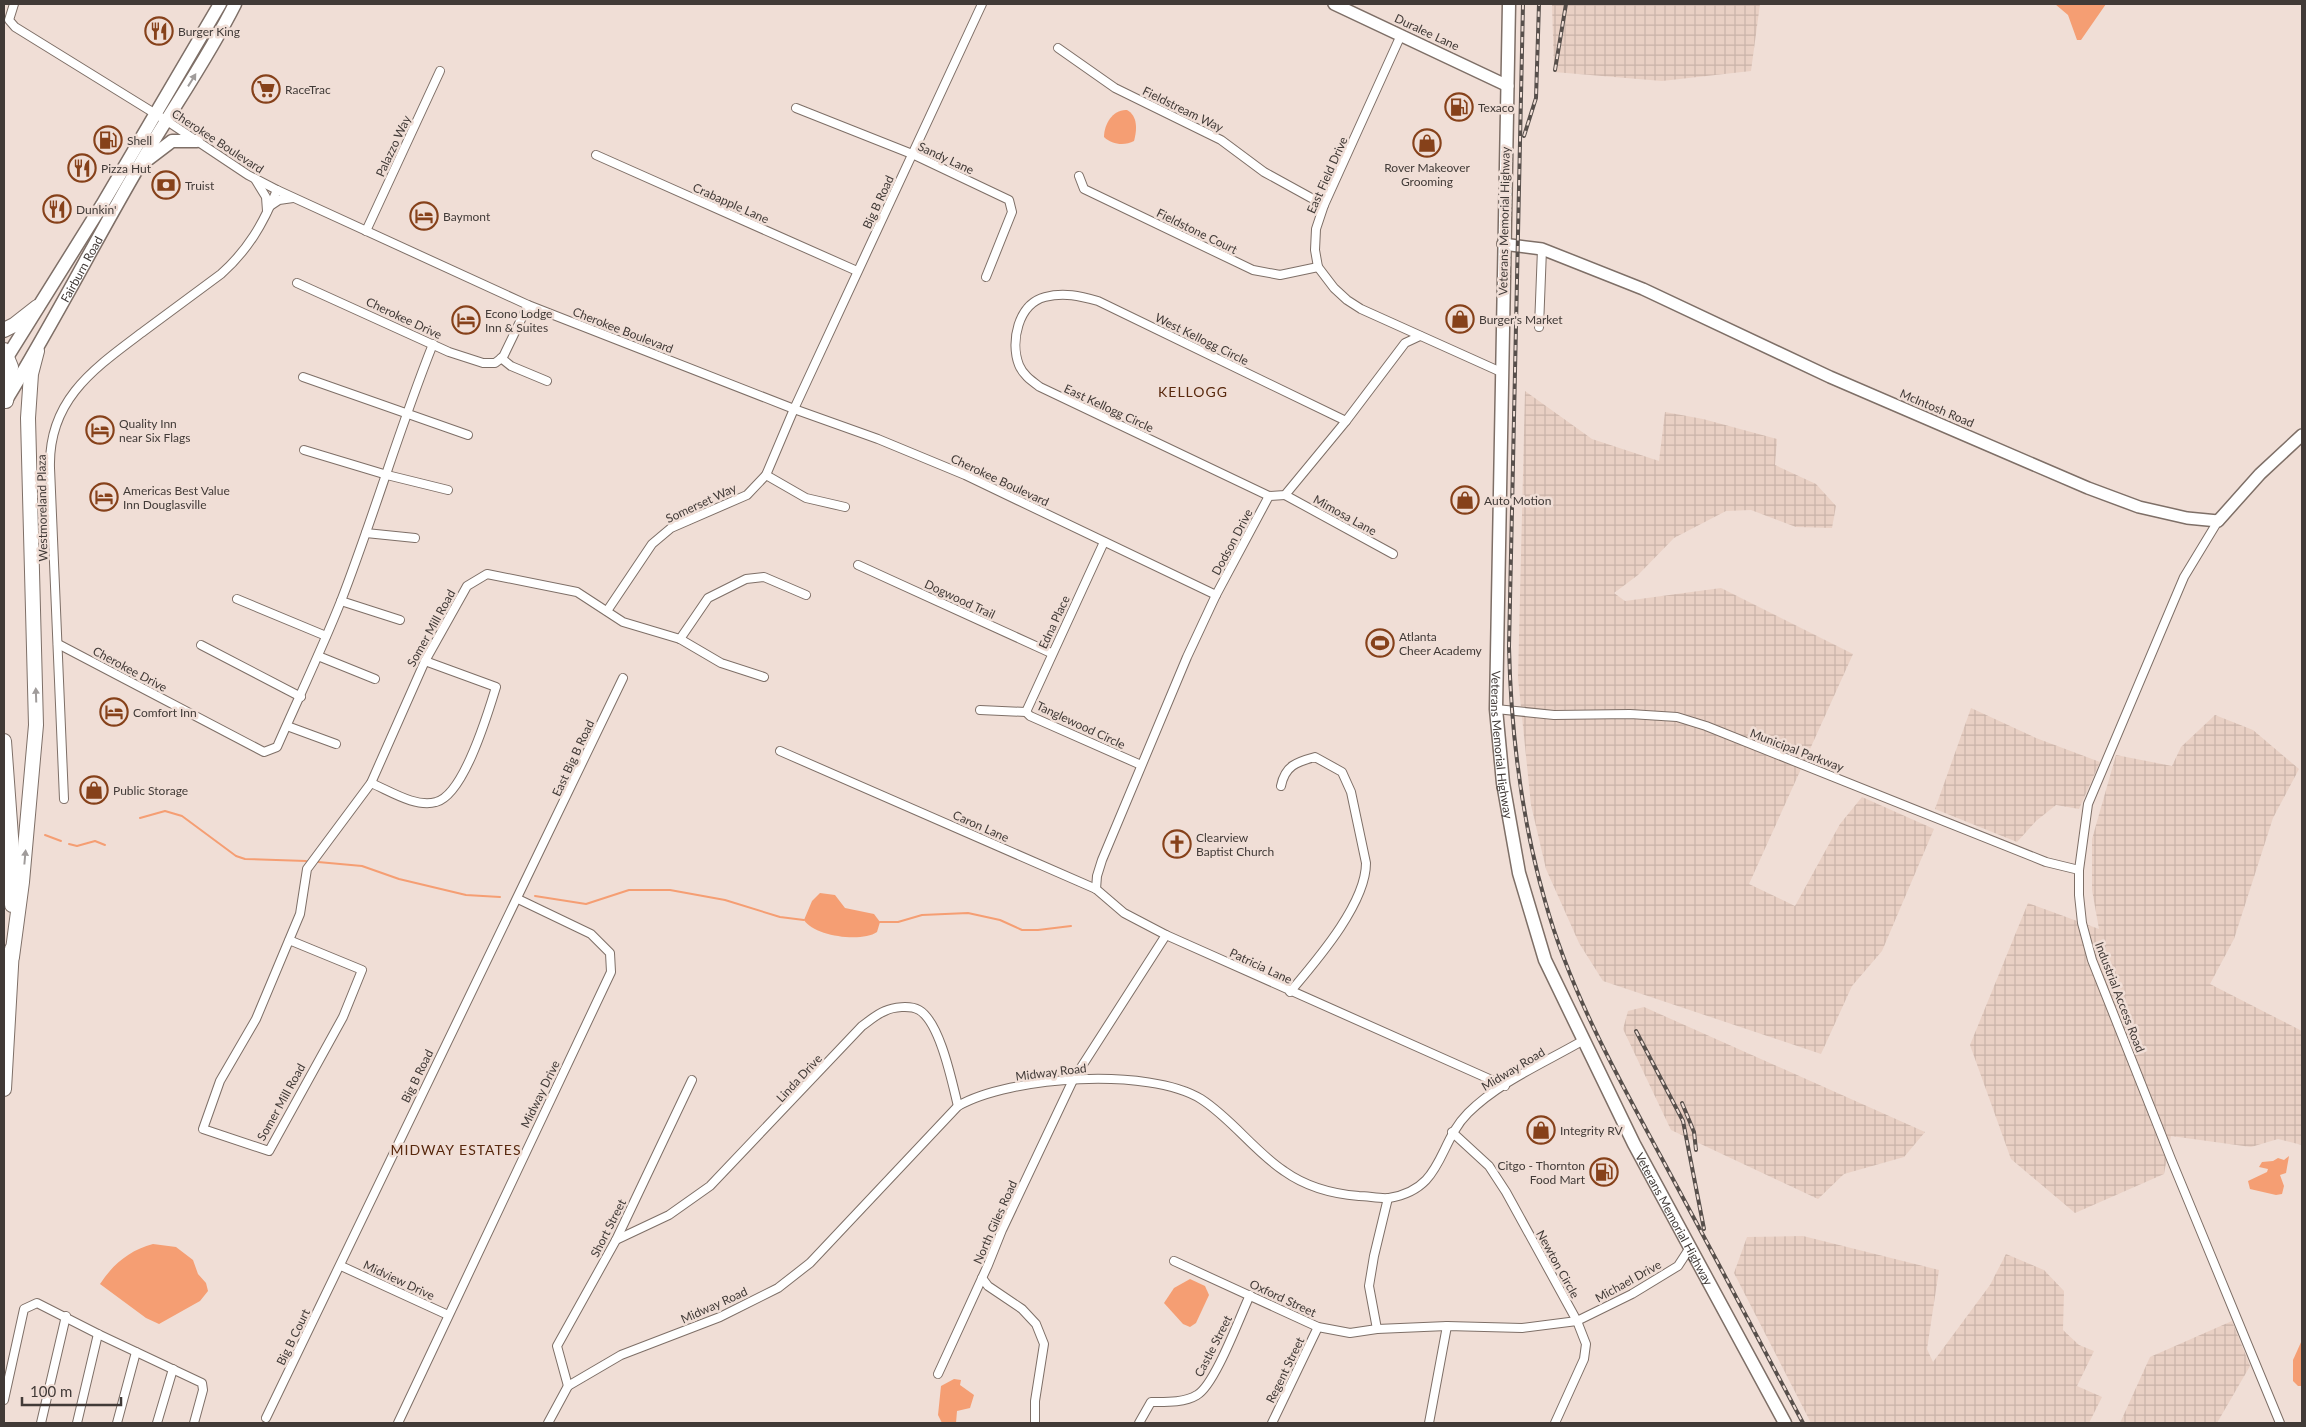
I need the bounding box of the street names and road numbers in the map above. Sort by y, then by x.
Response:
street label: Duralee Lane [1392,10,1462,54]
street label: Fieldstream Way [1140,83,1227,135]
street label: Cherokee Boulevard [169,106,267,176]
street label: Palazzo Way [372,112,414,179]
street label: East Field Drive [1303,134,1351,216]
street label: Sandy Lane [916,139,976,177]
street label: Veterans Memorial Highway [1495,146,1513,295]
street label: Big B Road [859,173,897,231]
street label: Crabapple Lane [691,180,771,226]
street label: Fieldstone Court [1154,205,1240,257]
street label: Fairburn Road [57,233,105,305]
street label: Cherokee Drive [364,294,444,342]
street label: Cherokee Boulevard [571,304,675,356]
street label: West Kellogg Circle [1153,310,1251,368]
street label: East Kellogg Circle [1062,381,1156,435]
street label: McIntosh Road [1898,386,1976,430]
street label: Cherokee Boulevard [949,451,1051,509]
street label: Westmoreland Plaza [34,454,50,562]
street label: Somerset Way [663,480,739,526]
street label: Mimosa Lane [1311,491,1379,539]
street label: Dodson Drive [1208,506,1256,578]
street label: Dogwood Trail [922,576,998,622]
street label: Somer Mill Road [404,587,458,669]
street label: Edna Place [1035,593,1073,651]
street label: Cherokee Drive [90,643,170,695]
street label: Veterans Memorial Highway [1488,670,1517,821]
street label: Tanglewood Circle [1034,698,1128,752]
street label: East Big B Road [549,717,597,799]
street label: Municipal Parkway [1748,725,1847,775]
street label: Caron Lane [951,807,1011,845]
street label: Industrial Access Road [2092,940,2148,1054]
street label: Patricia Lane [1227,945,1295,987]
street label: Midway Road [1479,1044,1547,1094]
street label: Big B Road [398,1047,436,1105]
street label: Linda Drive [773,1051,825,1105]
street label: Midway Drive [517,1058,563,1130]
street label: Midway Road [1015,1060,1087,1084]
street label: Somer Mill Road [254,1061,308,1143]
street label: Veterans Memorial Highway [1632,1150,1717,1288]
street label: North Giles Road [970,1178,1020,1266]
street label: Short Street [587,1196,629,1260]
street label: Newton Circle [1533,1227,1583,1301]
street label: Midview Drive [361,1257,437,1303]
street label: Michael Drive [1592,1257,1664,1305]
street label: Oxford Street [1247,1276,1319,1320]
street label: Midway Road [678,1284,750,1326]
street label: Big B Court [273,1306,313,1368]
street label: Castle Street [1191,1312,1235,1379]
street label: Regent Street [1263,1334,1308,1405]

